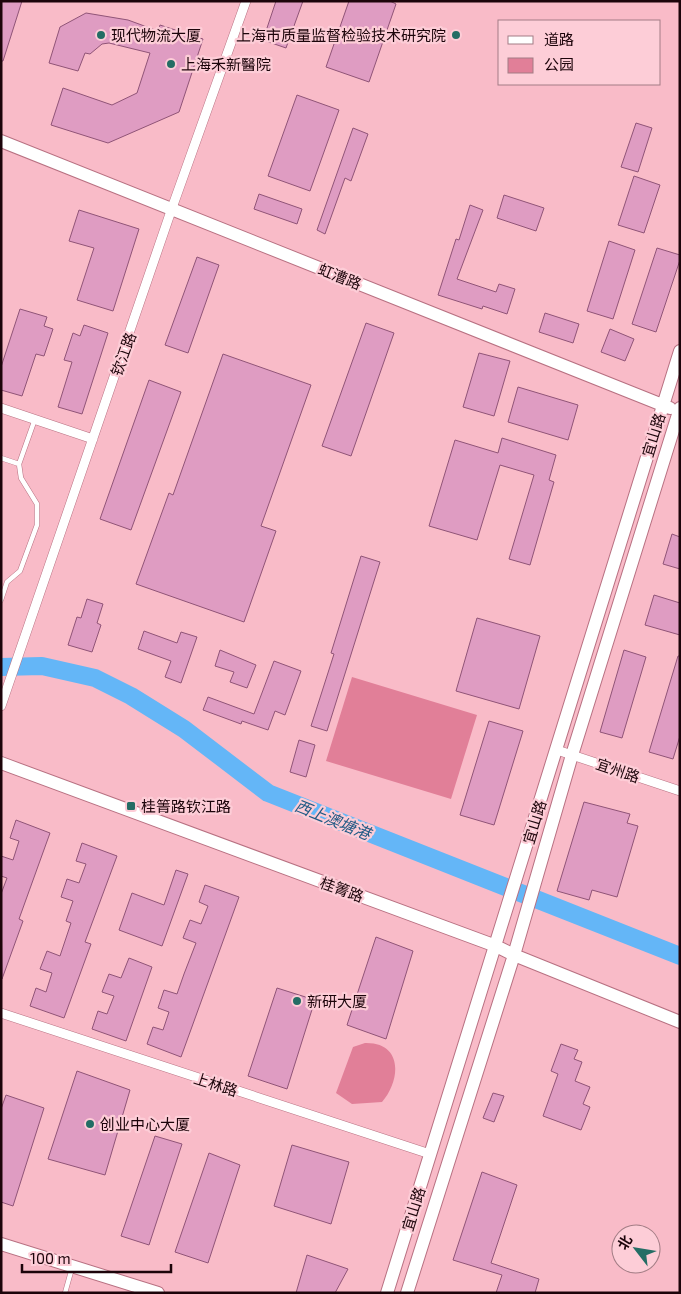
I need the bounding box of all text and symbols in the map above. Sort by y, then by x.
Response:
legend [498,20,661,85]
place label: 现代物流大厦 [111,26,201,44]
place label: 上海市质量监督检验技术研究院 [236,26,446,44]
marker: 现代物流大厦 [95,29,107,41]
marker: 上海市质量监督检验技术研究院 [450,29,462,41]
text: 道路 [544,30,574,48]
place label: 上海禾新醫院 [181,55,271,73]
text: 公园 [544,55,574,73]
marker: 上海禾新醫院 [165,58,177,70]
street label: 虹漕路 [316,259,364,293]
street label: 钦江路 [107,330,139,378]
street label: 宜山路 [638,411,668,459]
street label: 宜州路 [594,754,642,786]
water label: 西上澳塘港 [292,795,375,844]
place label: 桂箐路钦江路 [141,797,231,815]
street label: 宜山路 [519,798,549,846]
marker: 桂箐路钦江路 [125,800,137,812]
street label: 桂箐路 [318,873,366,905]
place label: 新研大厦 [307,992,367,1010]
marker: 新研大厦 [291,995,303,1007]
street label: 上林路 [192,1068,240,1100]
place label: 创业中心大厦 [100,1115,190,1133]
marker: 创业中心大厦 [84,1118,96,1130]
street label: 宜山路 [398,1185,428,1233]
north arrow [611,1224,661,1274]
text: 北 [614,1232,635,1252]
scale bar [22,1242,171,1274]
text: 100 m [30,1249,71,1267]

